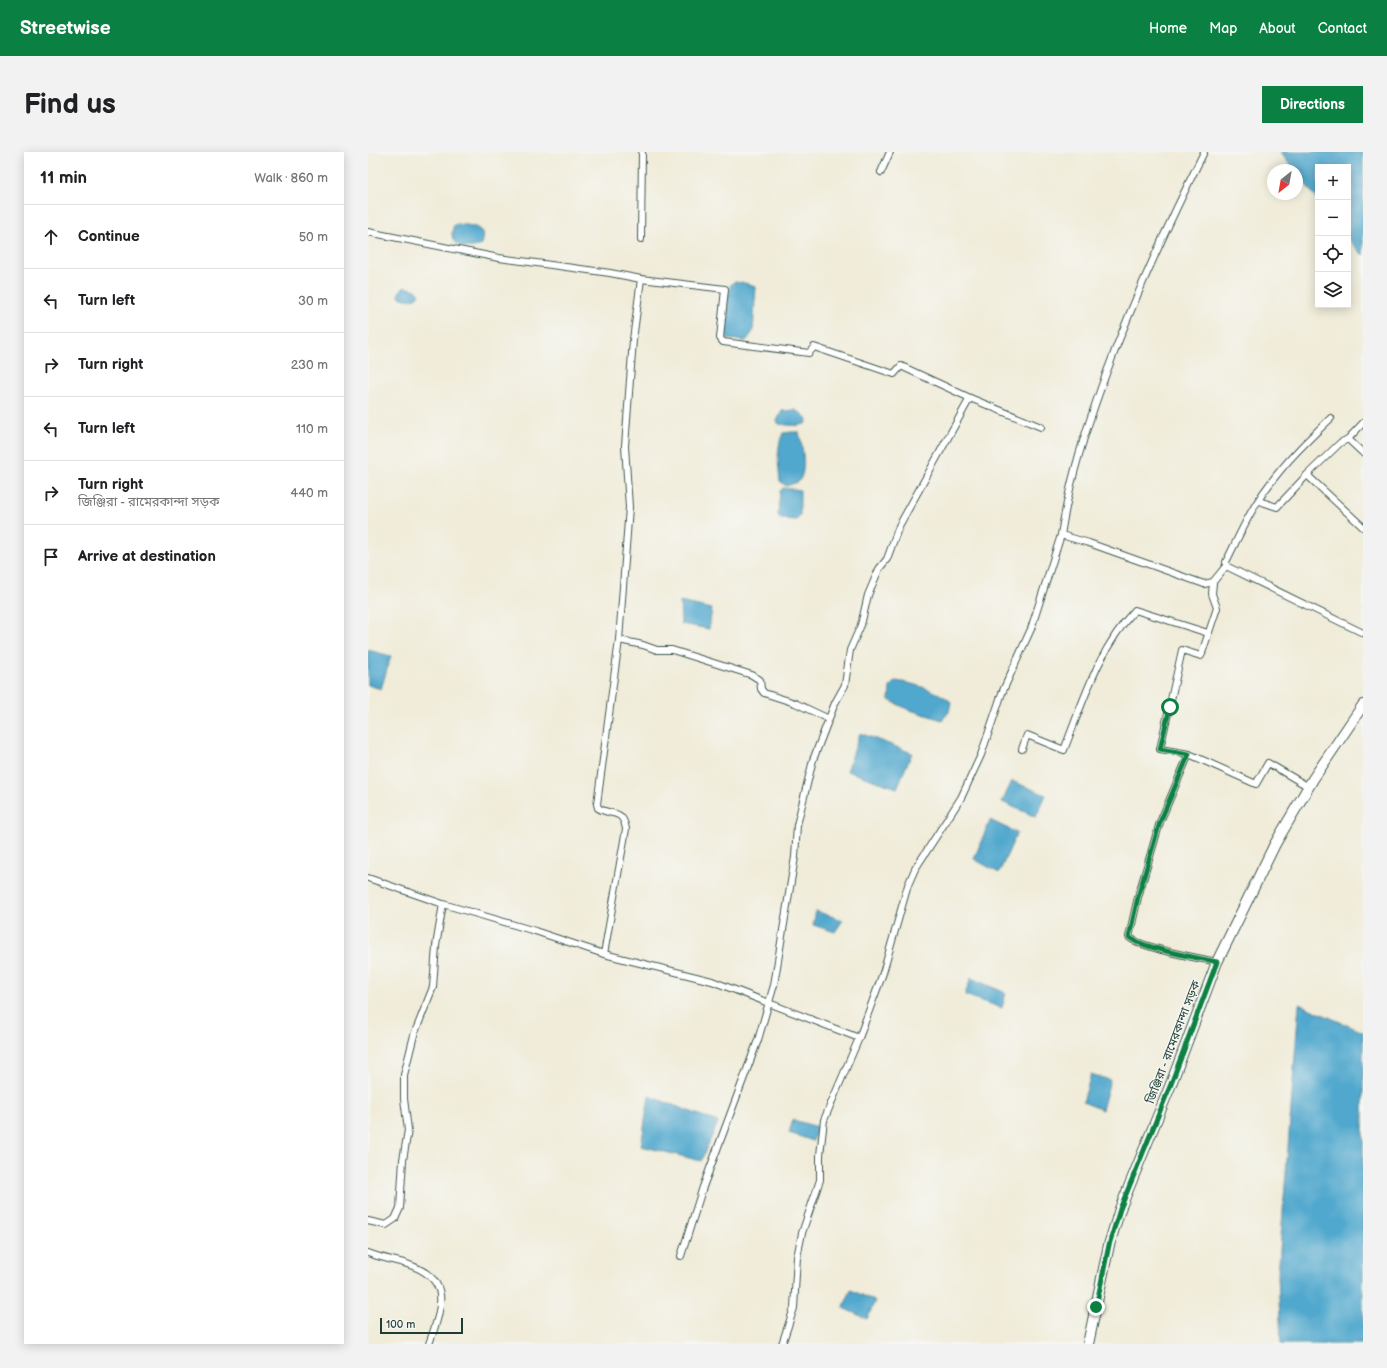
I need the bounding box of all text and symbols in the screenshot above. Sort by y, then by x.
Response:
text: Streetwise [20,17,111,40]
text: Home [1149,20,1187,37]
text: Map [1209,20,1237,37]
text: About [1259,20,1296,37]
text: Contact [1318,20,1367,37]
button: Directions [1262,86,1363,123]
text: Find us [24,88,116,121]
north arrow [1267,164,1303,200]
map controls [1315,164,1351,308]
button: + [1315,164,1351,200]
text: 11 min [40,168,87,188]
text: Walk · 860 m [254,170,328,186]
button: − [1315,200,1351,236]
icon: ahead [40,226,62,248]
text: Continue [78,227,140,246]
text: 50 m [299,229,328,245]
button: locate [1315,236,1351,272]
button: layers [1315,272,1351,308]
icon: left [40,290,62,312]
text: Turn left [78,291,135,310]
text: 30 m [298,293,328,309]
icon: right [40,354,62,376]
text: Turn right [78,355,143,374]
text: 230 m [291,357,328,373]
icon: left [40,418,62,440]
text: Turn left [78,419,135,438]
text: 110 m [296,421,328,437]
text: Turn right [78,475,143,494]
icon: right [40,482,62,504]
text: 440 m [290,485,328,501]
text: জিঞ্জিরা - রামেরকান্দা সড়ক [78,494,219,510]
icon: arrive [40,546,62,568]
text: Arrive at destination [78,547,216,566]
route start [1161,698,1179,716]
street label: জিঞ্জিরা - রামেরকান্দা সড়ক [1142,978,1204,1107]
route end [1087,1298,1105,1316]
scale bar [380,1316,463,1335]
text: 100 m [386,1318,415,1331]

